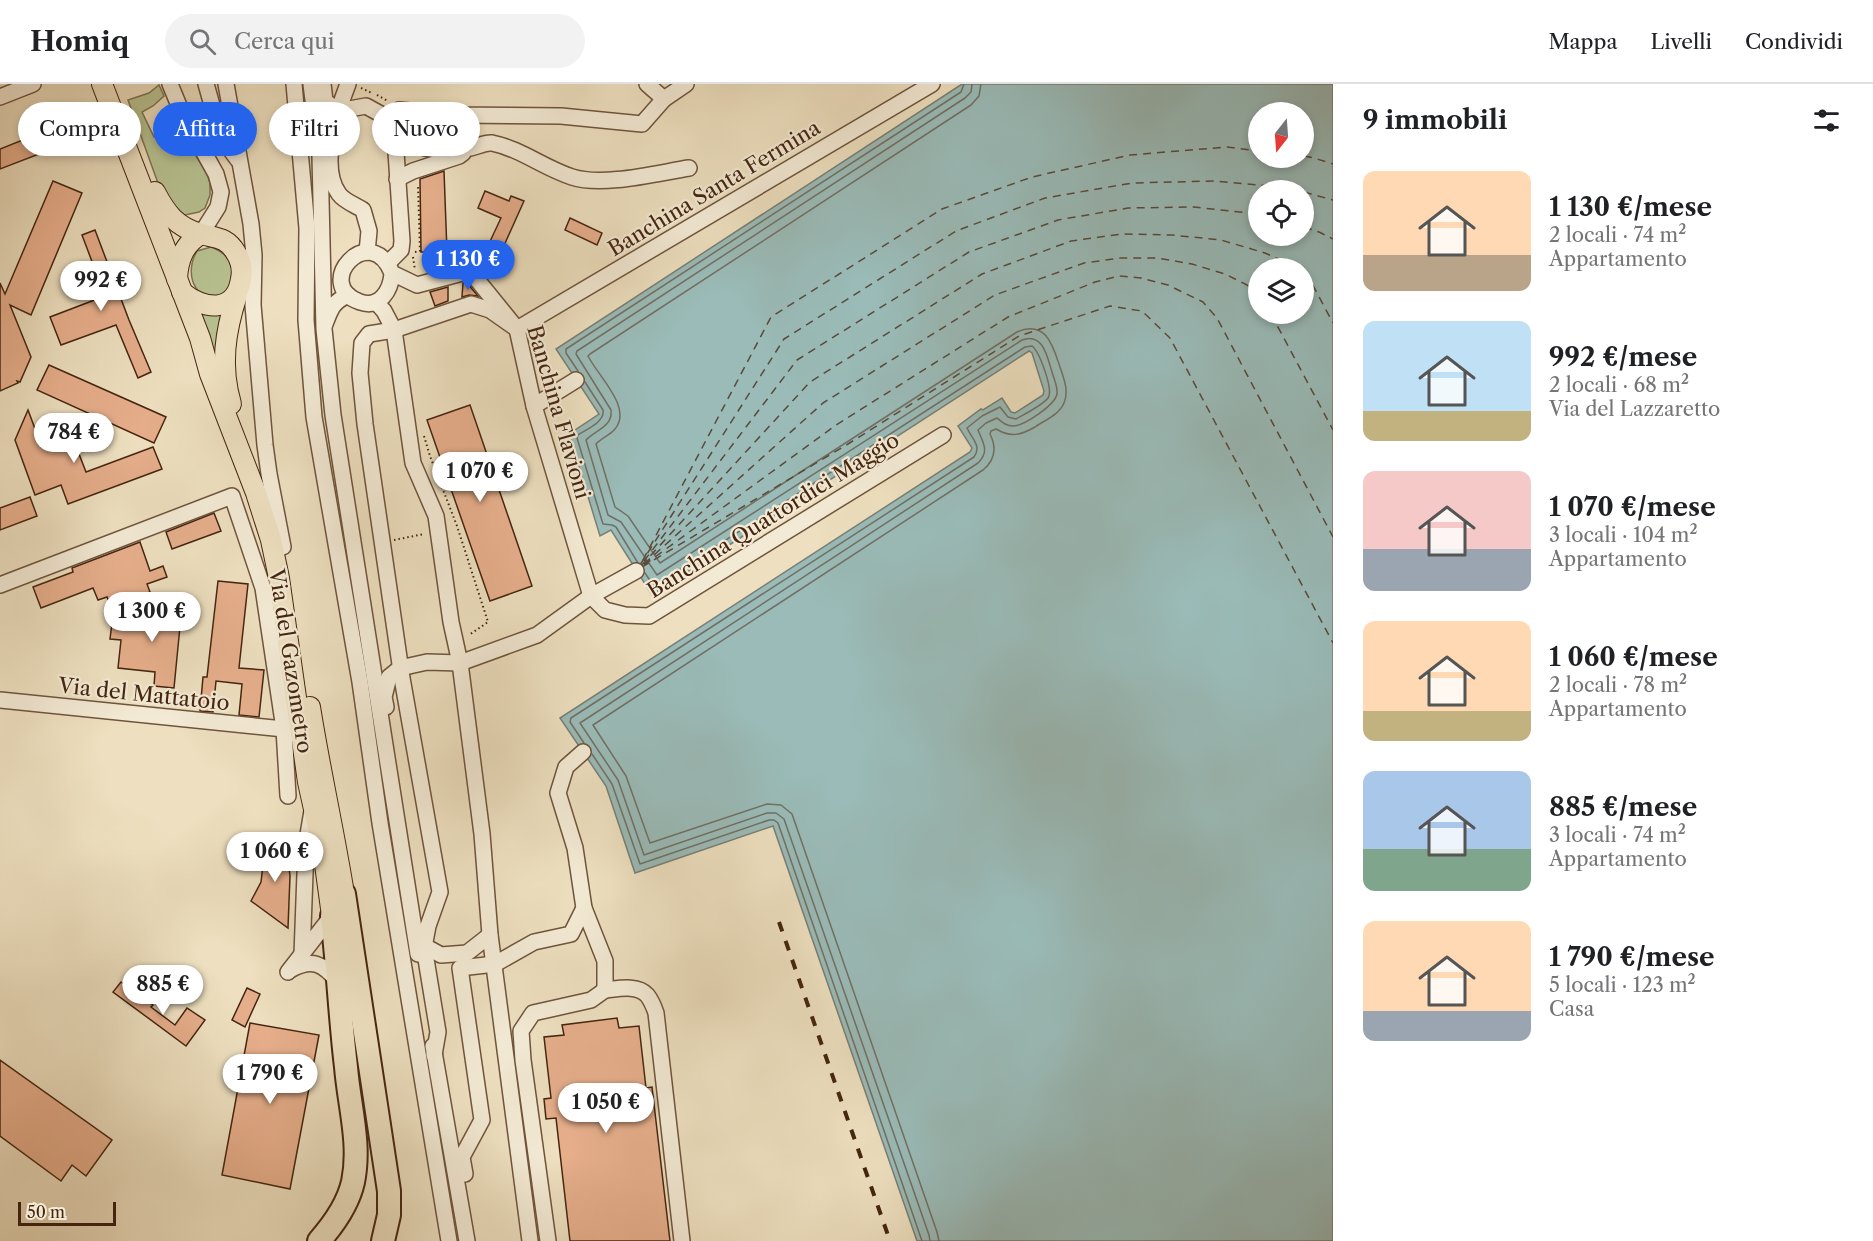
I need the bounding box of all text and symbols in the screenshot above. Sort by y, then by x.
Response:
search box [165,14,585,68]
text: Homiq [30,24,129,58]
icon: search [186,25,219,58]
text: Cerca qui [234,28,335,55]
text: Mappa [1548,29,1618,54]
text: Livelli [1651,29,1712,54]
text: Condividi [1745,29,1843,54]
chip: Compra [18,102,141,156]
chip: Affitta [153,102,257,156]
chip: Filtri [269,102,360,156]
chip: Nuovo [372,102,480,156]
north arrow [1248,102,1314,168]
map controls [1248,102,1314,324]
text: 9 immobili [1363,104,1507,136]
icon: filters [1810,104,1843,137]
street label: Banchina Santa Fermina [603,114,825,261]
button: locate [1248,180,1314,246]
text: 1 130 €/mese [1549,191,1712,223]
icon: home [1411,195,1483,267]
text: 2 locali · 74 m² [1549,223,1686,247]
pin: 1 130 € [413,240,523,291]
text: 1 130 € [436,247,500,271]
text: Appartamento [1549,247,1687,271]
button: layers [1248,258,1314,324]
pin: 992 € [59,261,143,312]
text: 992 € [74,268,128,292]
street label: Banchina Flavioni [522,322,596,502]
text: 992 €/mese [1549,341,1697,373]
icon: home [1411,345,1483,417]
text: 2 locali · 68 m² [1549,373,1689,397]
text: Via del Lazzaretto [1549,397,1720,421]
pin: 784 € [32,413,116,464]
text: 784 € [48,420,100,444]
street label: Banchina Quattordici Maggio [642,427,904,603]
pin: 1 070 € [425,452,535,503]
text: 1 070 € [446,459,514,483]
text: 1 070 €/mese [1549,491,1716,523]
icon: home [1411,495,1483,567]
text: 3 locali · 104 m² [1549,523,1698,547]
text: Appartamento [1549,547,1687,571]
street label: Via del Gazometro [264,566,318,755]
pin: 1 300 € [97,592,207,643]
text: 1 300 € [118,599,186,623]
text: 1 060 €/mese [1549,641,1718,673]
icon: home [1411,645,1483,717]
street label: Via del Mattatoio [56,672,231,715]
text: 2 locali · 78 m² [1549,673,1687,697]
text: Appartamento [1549,697,1687,721]
text: 885 €/mese [1549,791,1697,823]
icon: home [1411,795,1483,867]
text: 3 locali · 74 m² [1549,823,1686,847]
pin: 1 060 € [220,832,330,883]
text: 1 060 € [240,839,310,863]
text: Appartamento [1549,847,1687,871]
text: 1 790 €/mese [1549,941,1715,973]
icon: home [1411,945,1483,1017]
pin: 885 € [121,965,205,1016]
text: 885 € [136,972,190,996]
text: 5 locali · 123 m² [1549,973,1696,997]
text: Casa [1549,997,1594,1021]
pin: 1 790 € [215,1054,325,1105]
text: 1 790 € [237,1061,303,1085]
pin: 1 050 € [551,1083,661,1134]
text: 1 050 € [572,1090,640,1114]
scale bar [18,1199,116,1226]
text: 50 m [27,1202,65,1222]

